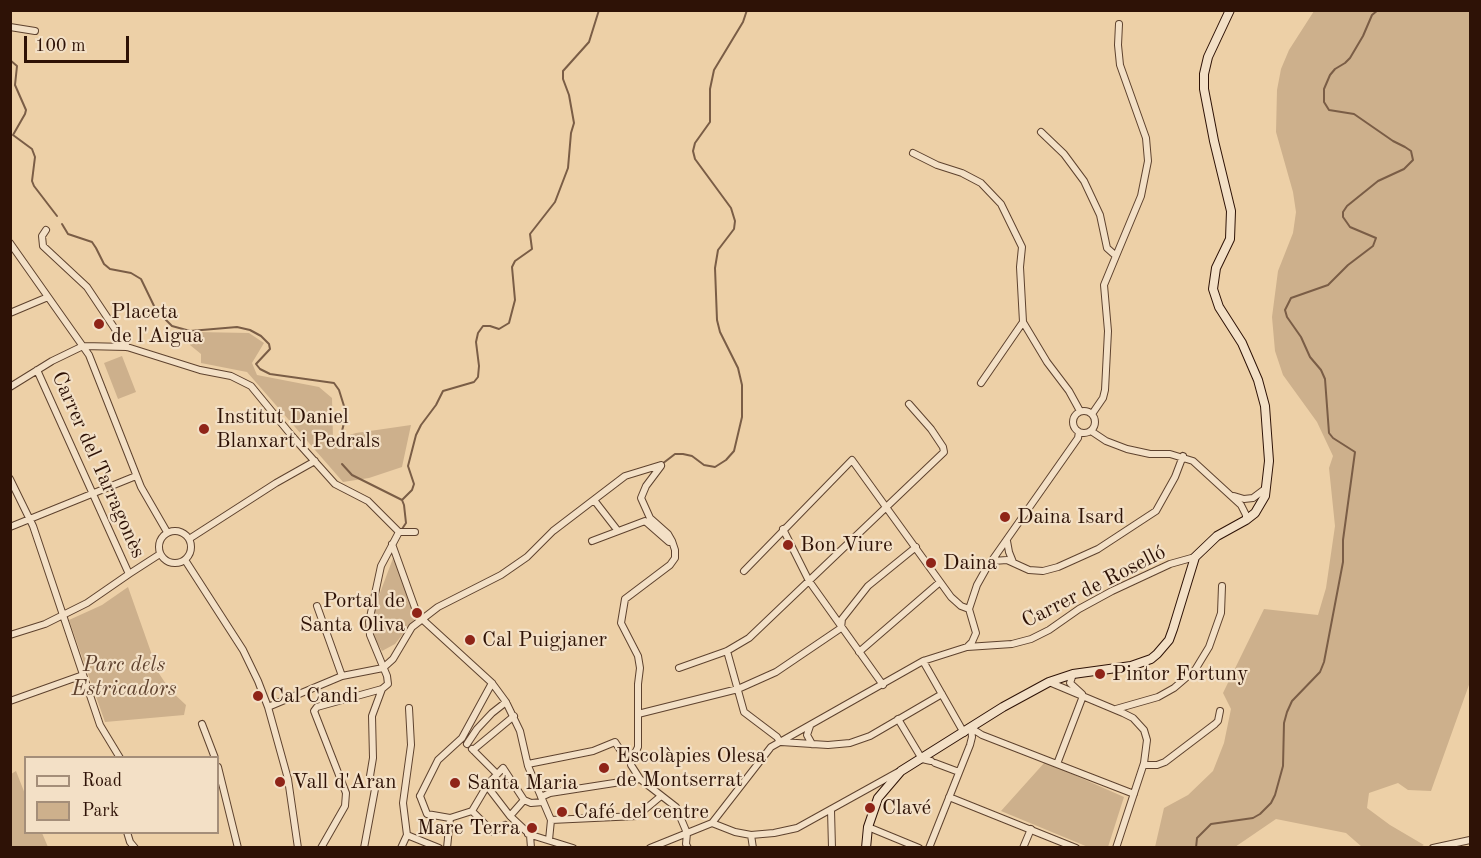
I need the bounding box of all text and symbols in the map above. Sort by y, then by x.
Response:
scale bar [27,24,132,62]
text: 100 m [35,37,86,55]
place label: Placeta de l'Aigua [111,299,203,349]
marker: Placeta de l'Aigua [92,317,106,331]
street label: Carrer del Tarragonès [45,368,151,562]
place label: Institut Daniel Blanxart i Pedrals [216,404,380,454]
marker: Institut Daniel Blanxart i Pedrals [197,422,211,436]
place label: Daina Isard [1017,504,1124,530]
marker: Daina Isard [998,510,1012,524]
place label: Bon Viure [800,532,893,558]
marker: Bon Viure [781,538,795,552]
street label: Carrer de Roselló [1018,540,1170,634]
place label: Daina [943,550,997,576]
marker: Daina [924,556,938,570]
place label: Portal de Santa Oliva [300,588,405,638]
marker: Portal de Santa Oliva [410,606,424,620]
place label: Cal Puigjaner [482,627,607,653]
marker: Cal Puigjaner [463,633,477,647]
park label: Parc dels Estricadors [71,652,177,702]
place label: Pintor Fortuny [1112,661,1248,687]
marker: Pintor Fortuny [1093,667,1107,681]
place label: Cal Candi [270,683,358,709]
marker: Cal Candi [251,689,265,703]
place label: Escolàpies Olesa de Montserrat [616,743,766,793]
legend [24,756,219,834]
marker: Escolàpies Olesa de Montserrat [597,761,611,775]
place label: Vall d'Aran [292,769,396,795]
place label: Santa Maria [467,770,578,796]
text: Road [82,772,122,790]
marker: Vall d'Aran [273,775,287,789]
marker: Santa Maria [448,776,462,790]
place label: Clavé [882,795,931,821]
place label: Café del centre [574,799,709,825]
marker: Clavé [863,801,877,815]
text: Park [82,802,119,820]
marker: Café del centre [555,805,569,819]
place label: Mare Terra [417,815,520,841]
marker: Mare Terra [525,821,539,835]

